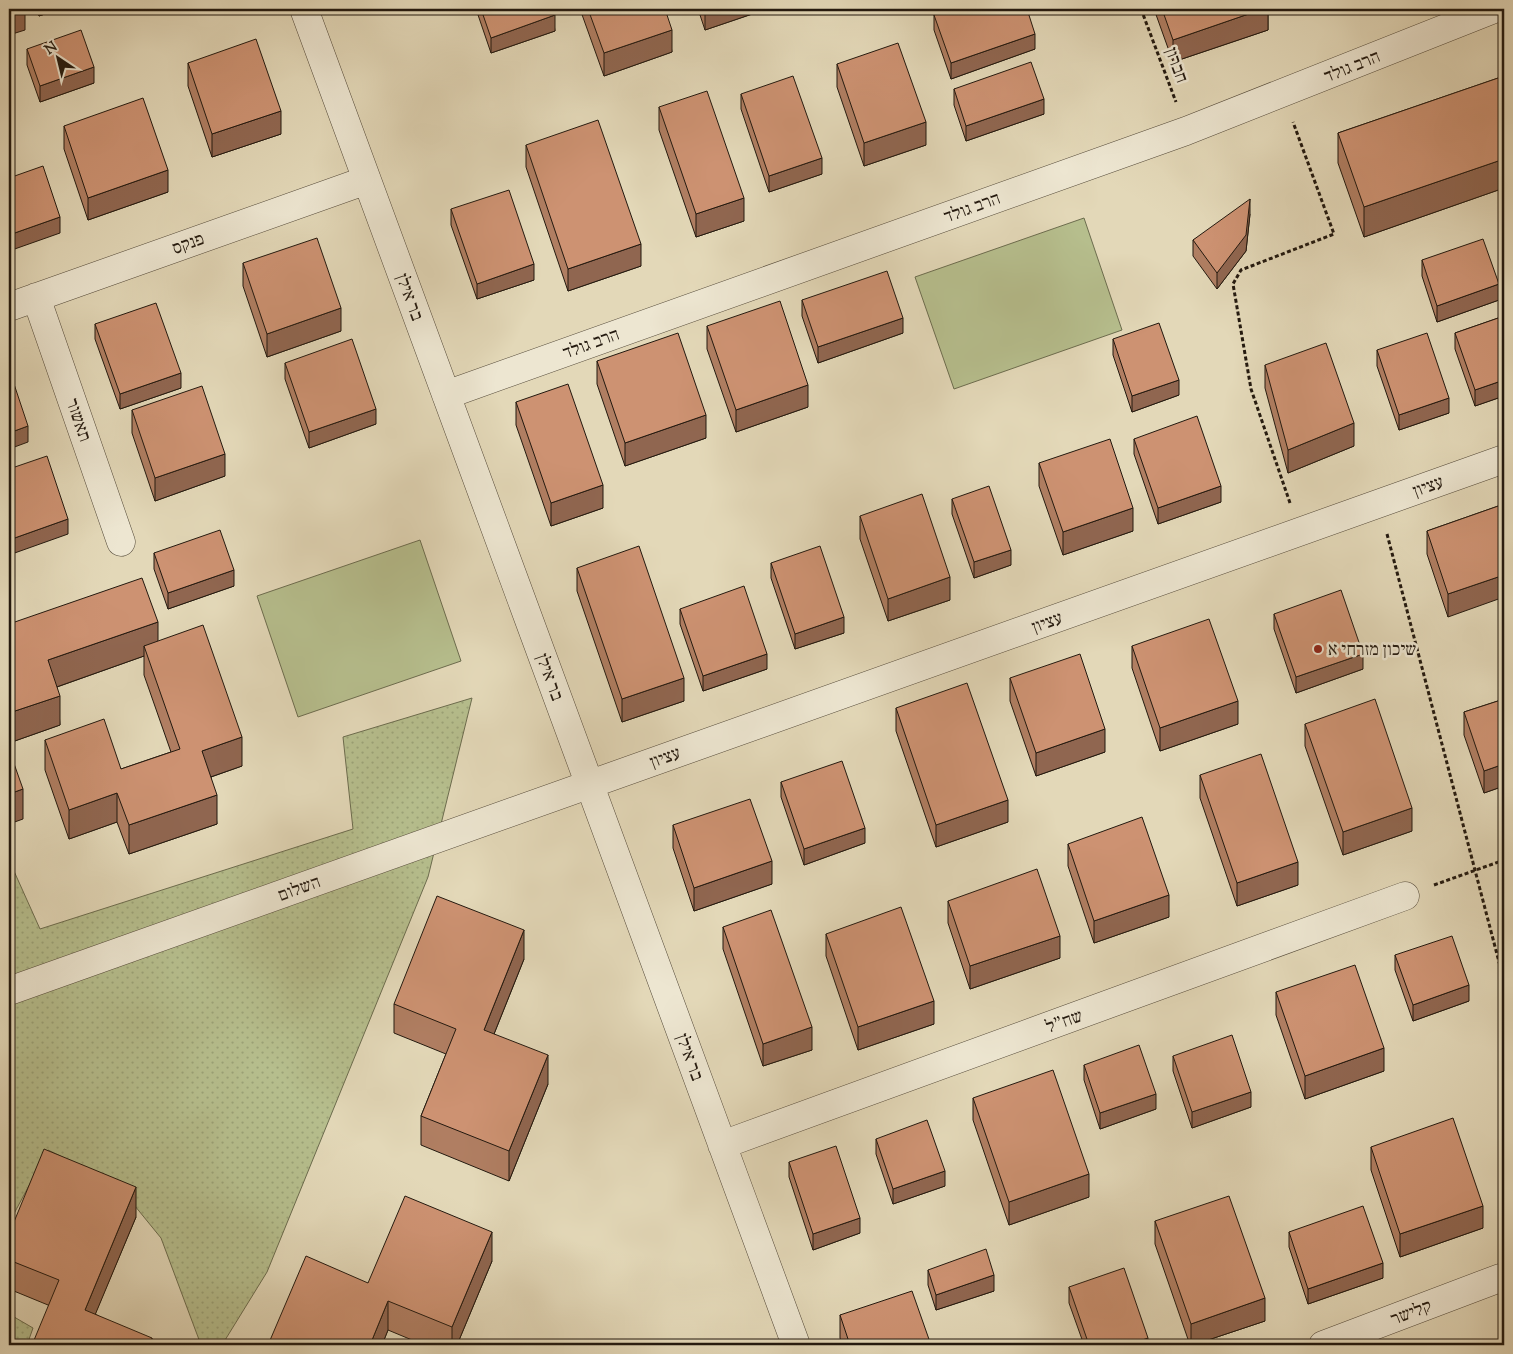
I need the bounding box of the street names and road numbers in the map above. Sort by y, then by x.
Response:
street label: חברון [1157,44,1194,87]
street label: הרב גולד [1321,45,1385,91]
street label: הרב גולד [941,187,1005,231]
street label: פנקס [169,227,208,263]
street label: בר אילן [388,270,429,325]
street label: הרב גולד [560,323,624,367]
street label: תאשור [58,395,97,446]
street label: עציון [1410,470,1448,505]
street label: עציון [1029,606,1067,641]
street label: בר אילן [528,650,569,705]
street label: עציון [647,741,685,776]
street label: השלום [275,870,325,910]
street label: שח"ל [1042,1004,1087,1042]
street label: בר אילן [668,1030,709,1085]
street label: קלישר [1387,1294,1436,1334]

